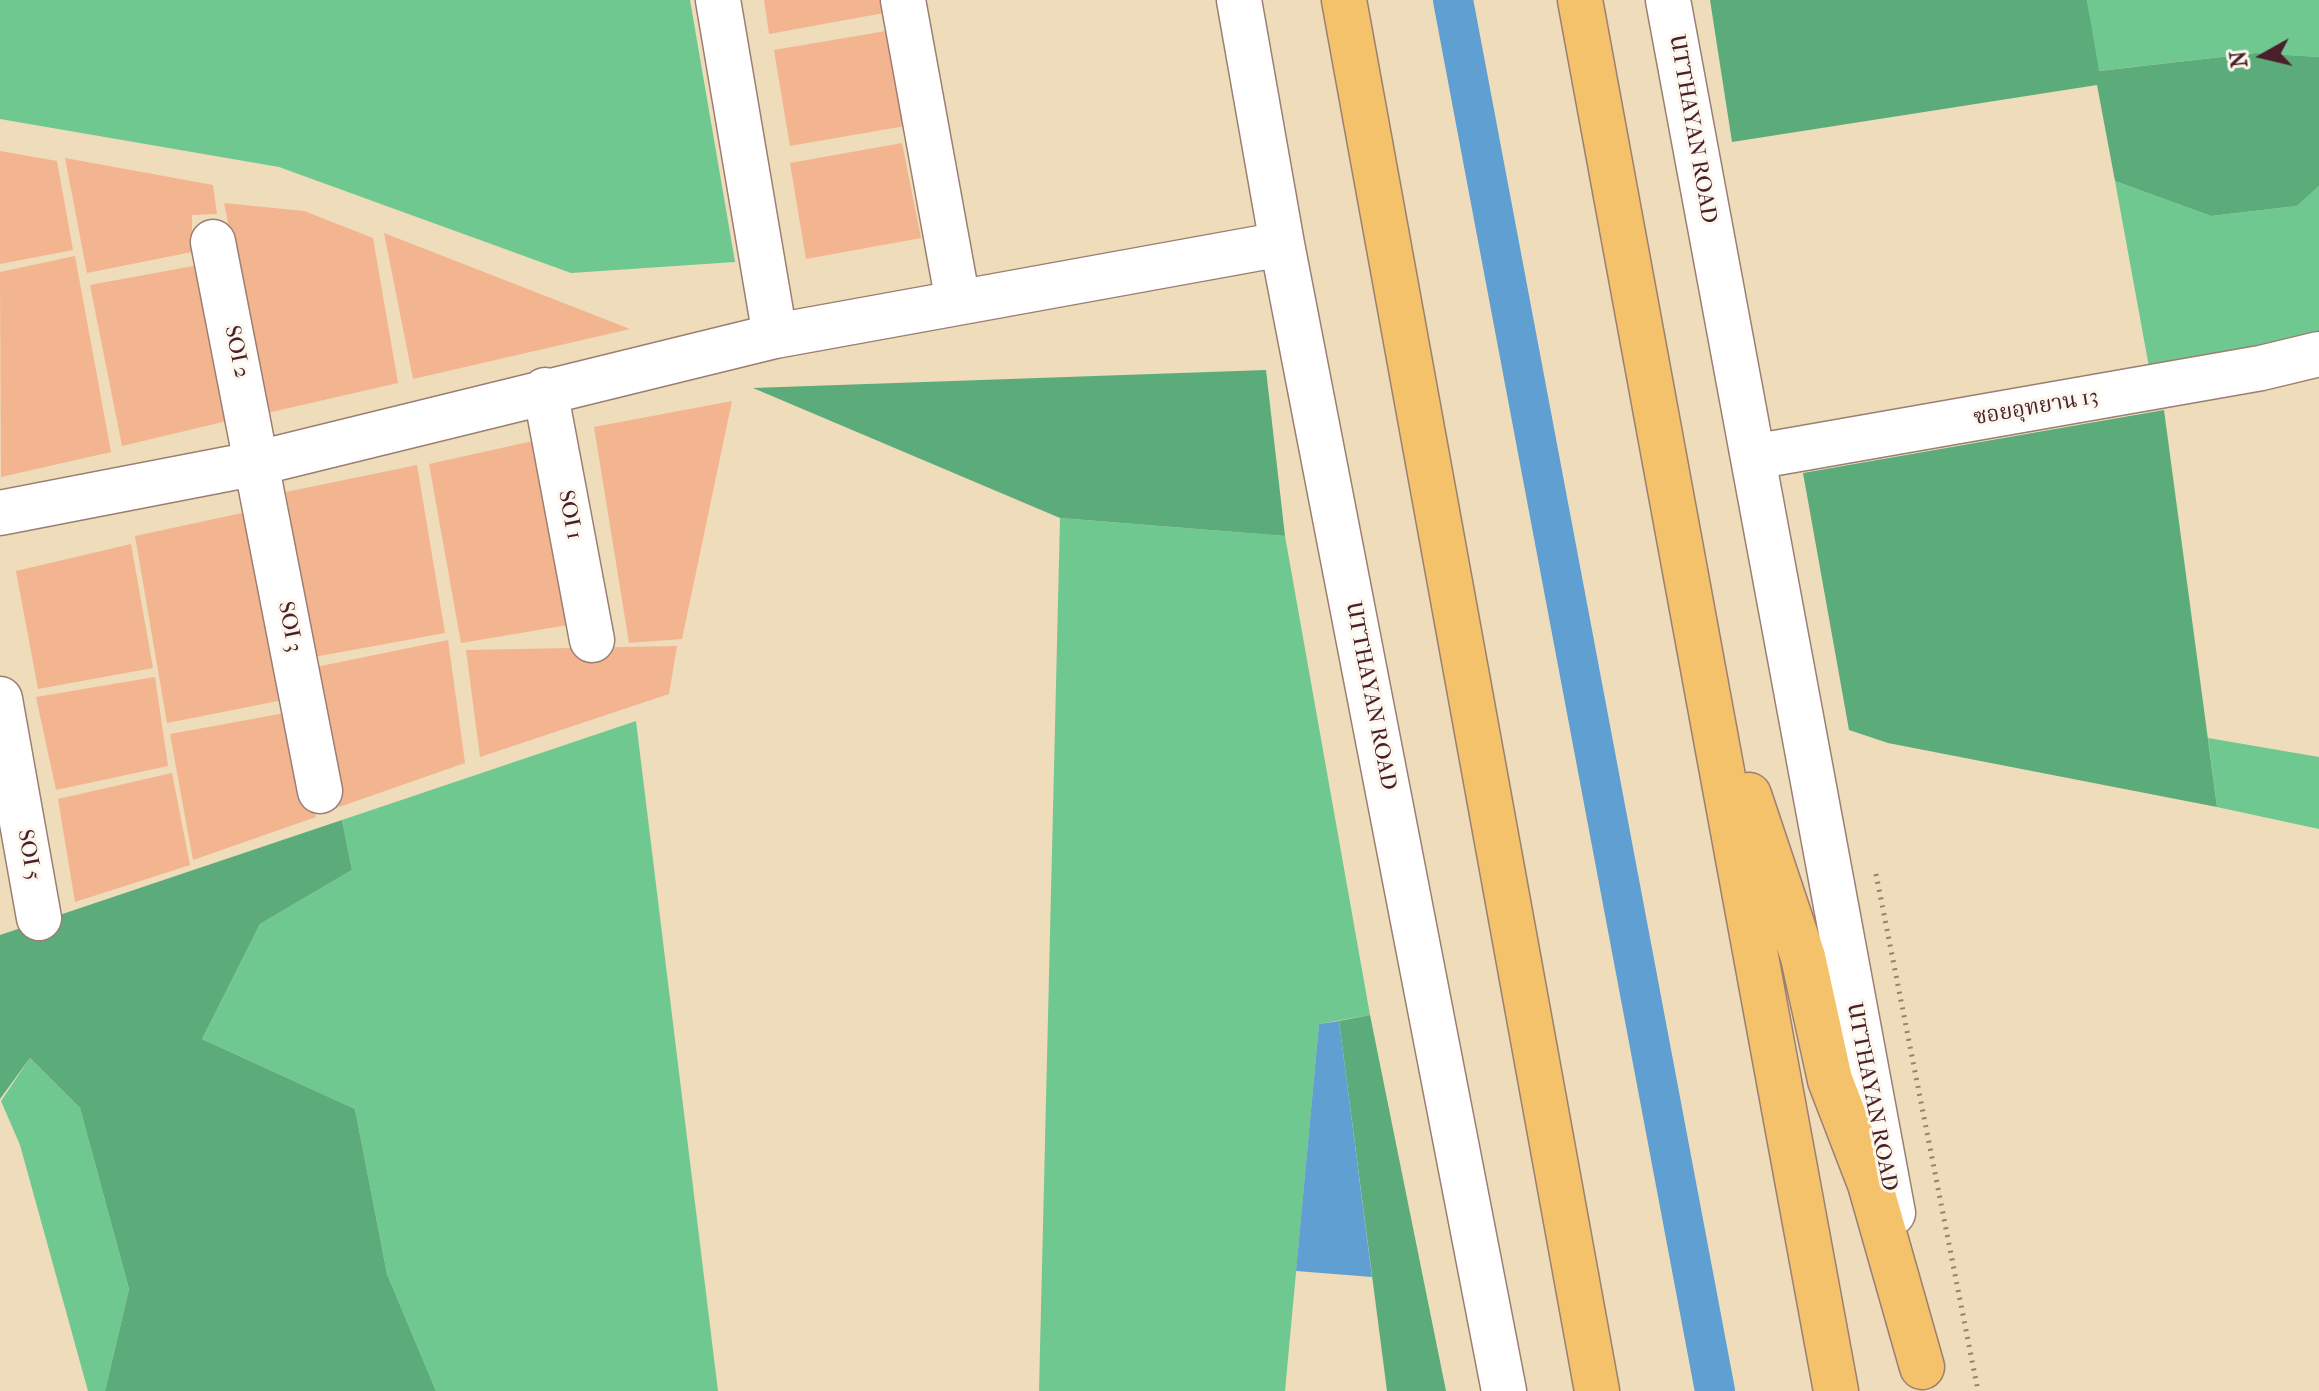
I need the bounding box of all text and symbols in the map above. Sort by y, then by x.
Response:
north arrow [2223,16,2303,96]
street label: UTTHAYAN ROAD [1662,32,1722,226]
text: N [2225,49,2253,69]
street label: SOI 2 [218,323,254,381]
street label: ซอยอุทยาน 13 [1971,384,2101,432]
street label: SOI 1 [551,488,587,542]
street label: UTTHAYAN ROAD [1339,599,1401,793]
street label: SOI 3 [271,600,307,654]
street label: SOI 5 [11,827,45,883]
street label: UTTHAYAN ROAD [1840,1000,1902,1194]

